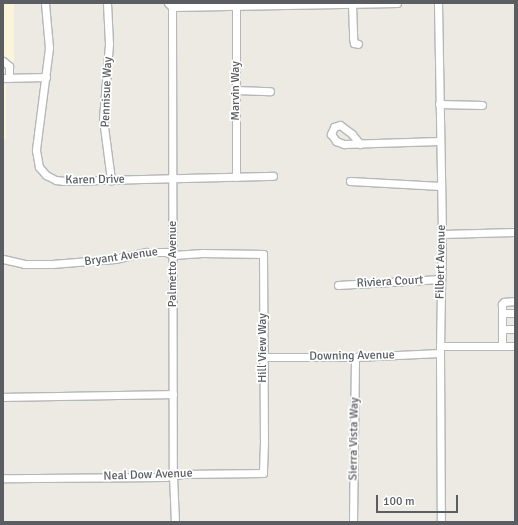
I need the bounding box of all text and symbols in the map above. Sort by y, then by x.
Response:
street label: Pennisue Way [99,56,115,128]
street label: Marvin Way [229,61,243,121]
street label: Karen Drive [65,172,125,188]
street label: Palmetto Avenue [166,221,180,307]
street label: Filbert Avenue [433,225,449,299]
street label: Bryant Avenue [83,245,159,269]
street label: Riviera Court [356,273,424,291]
street label: Hill View Way [256,313,270,383]
street label: Downing Avenue [309,348,395,364]
street label: Sierra Vista Way [346,397,362,481]
street label: Neal Dow Avenue [103,466,193,484]
scale bar [378,487,460,513]
text: 100 m [383,494,415,509]

